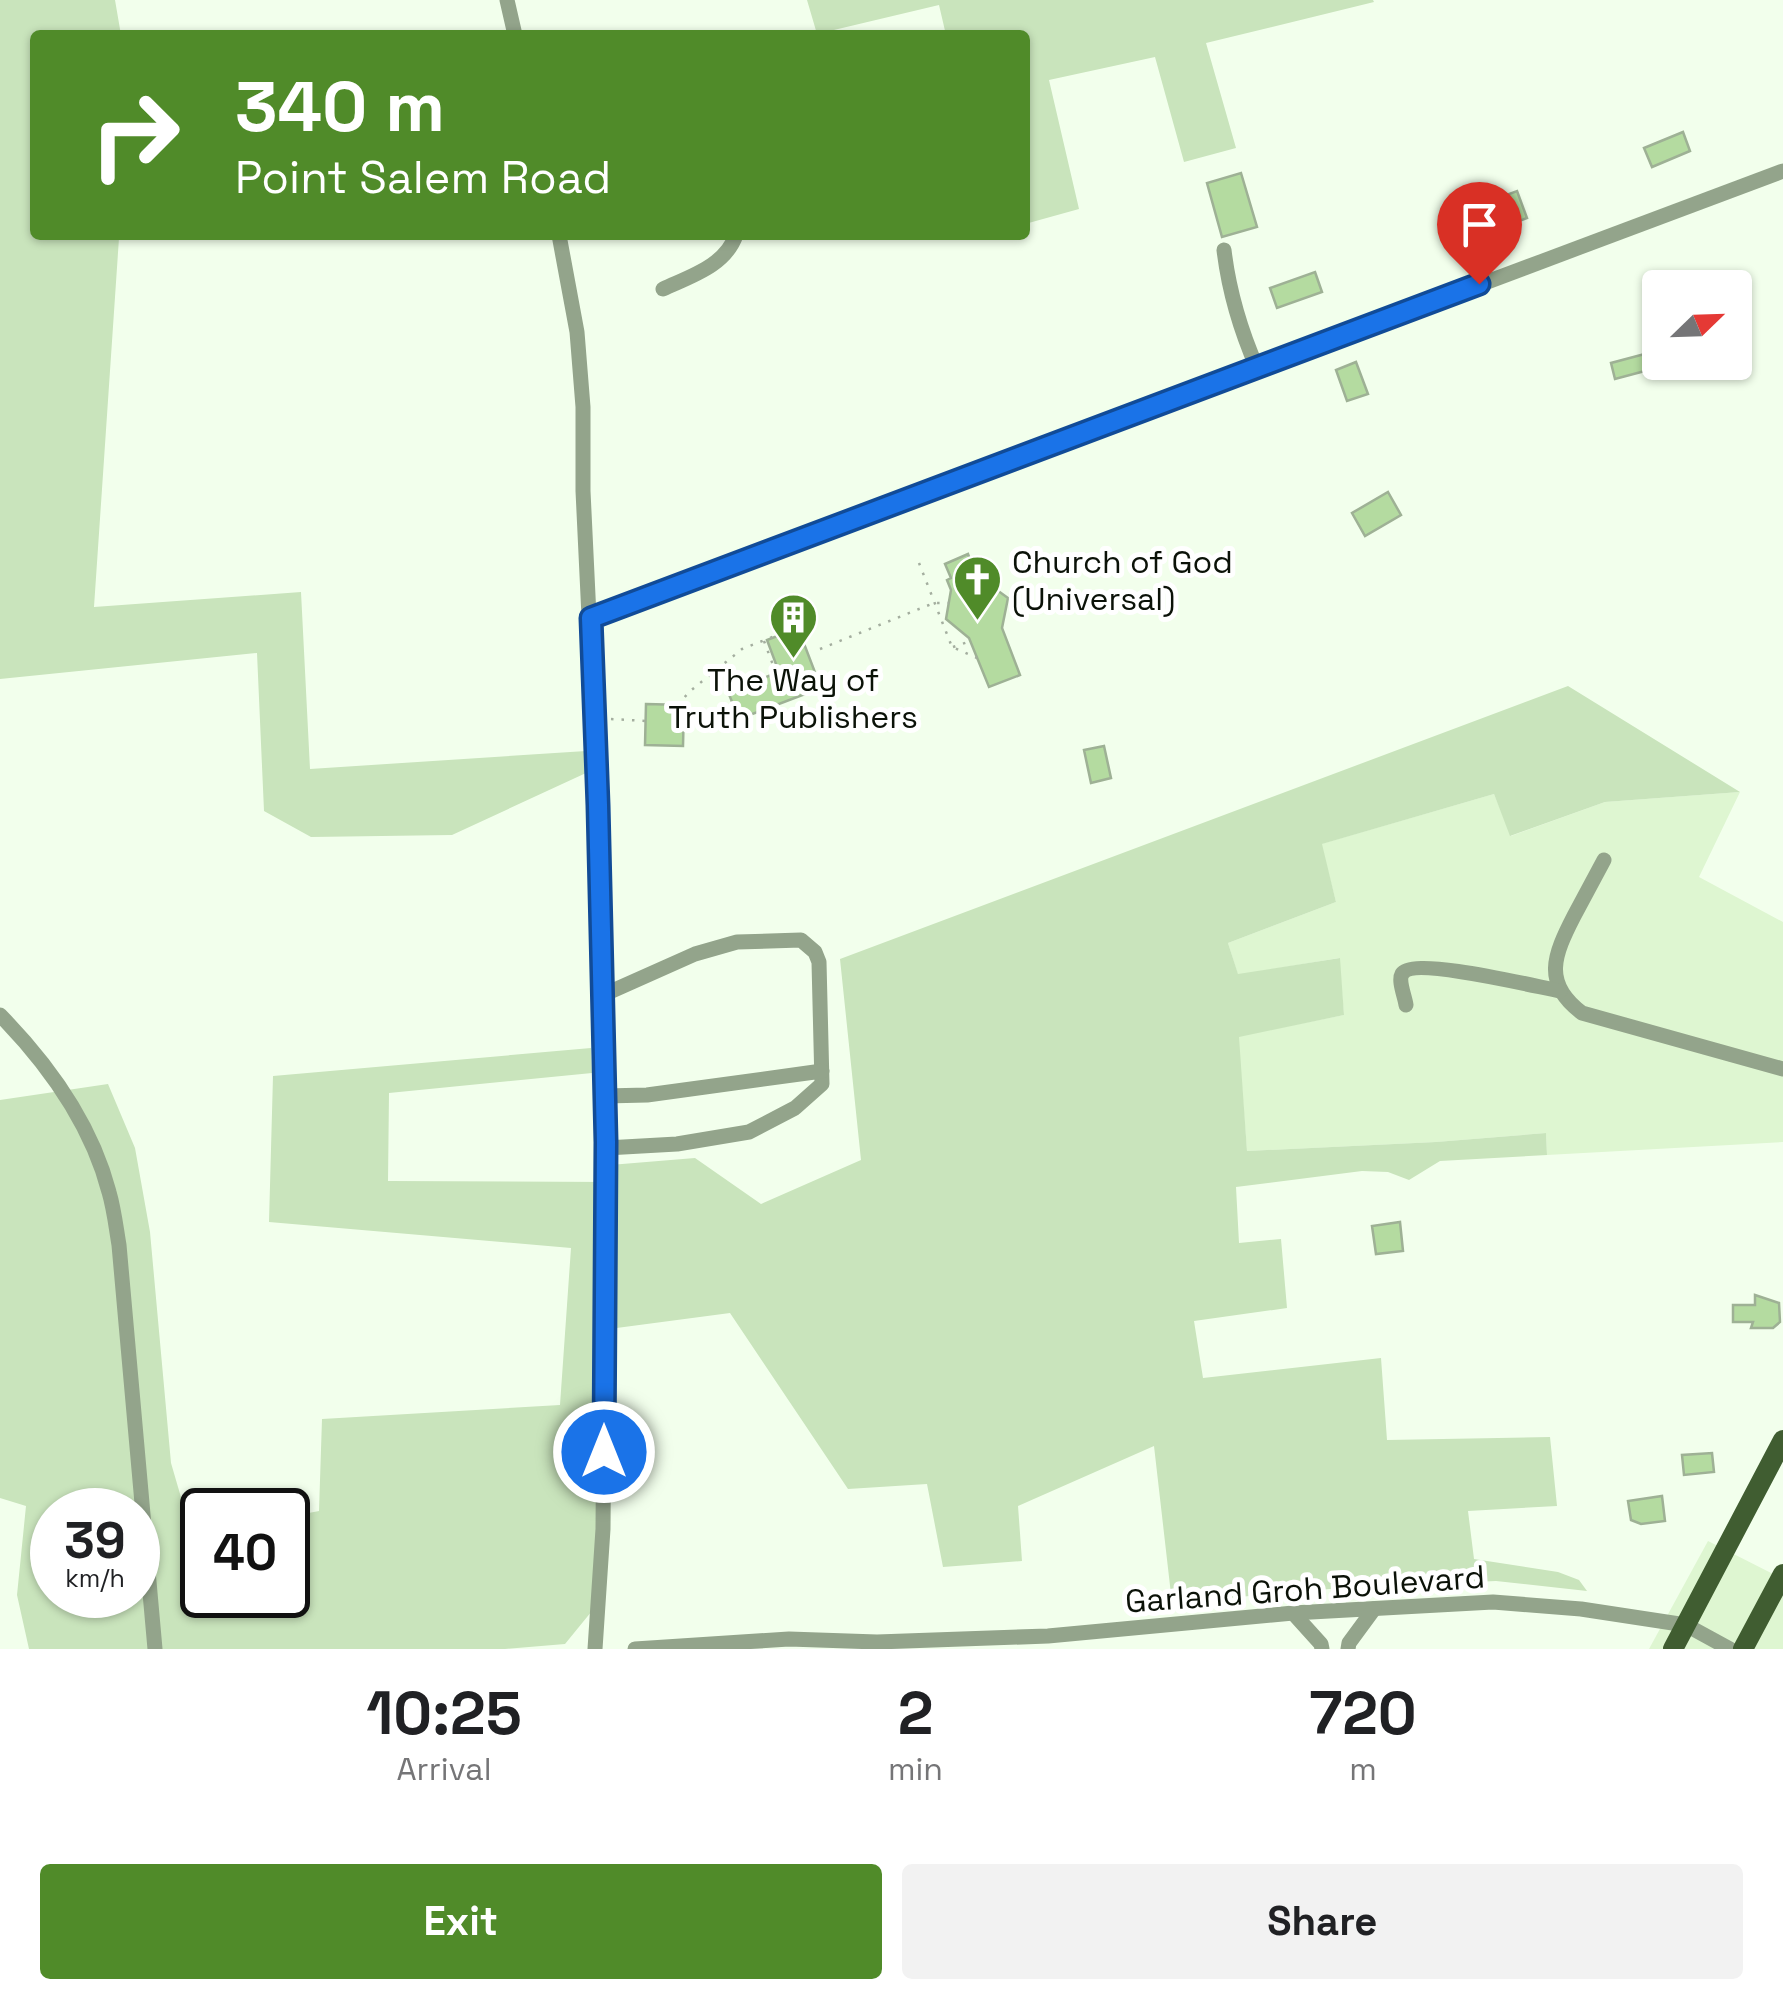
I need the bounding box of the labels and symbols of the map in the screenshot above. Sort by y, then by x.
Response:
pin [1437,182,1522,285]
north arrow [1642,270,1752,380]
place label: Church of God (Universal) [1012,542,1233,619]
church icon: Church of God (Universal) [951,554,1003,622]
building icon: The Way of Truth Publishers [767,592,819,660]
place label: The Way of Truth Publishers [668,660,918,737]
position arrow [552,1400,656,1504]
speed limit sign: 40 [180,1488,310,1618]
street label: Garland Groh Boulevard [1124,1556,1486,1622]

